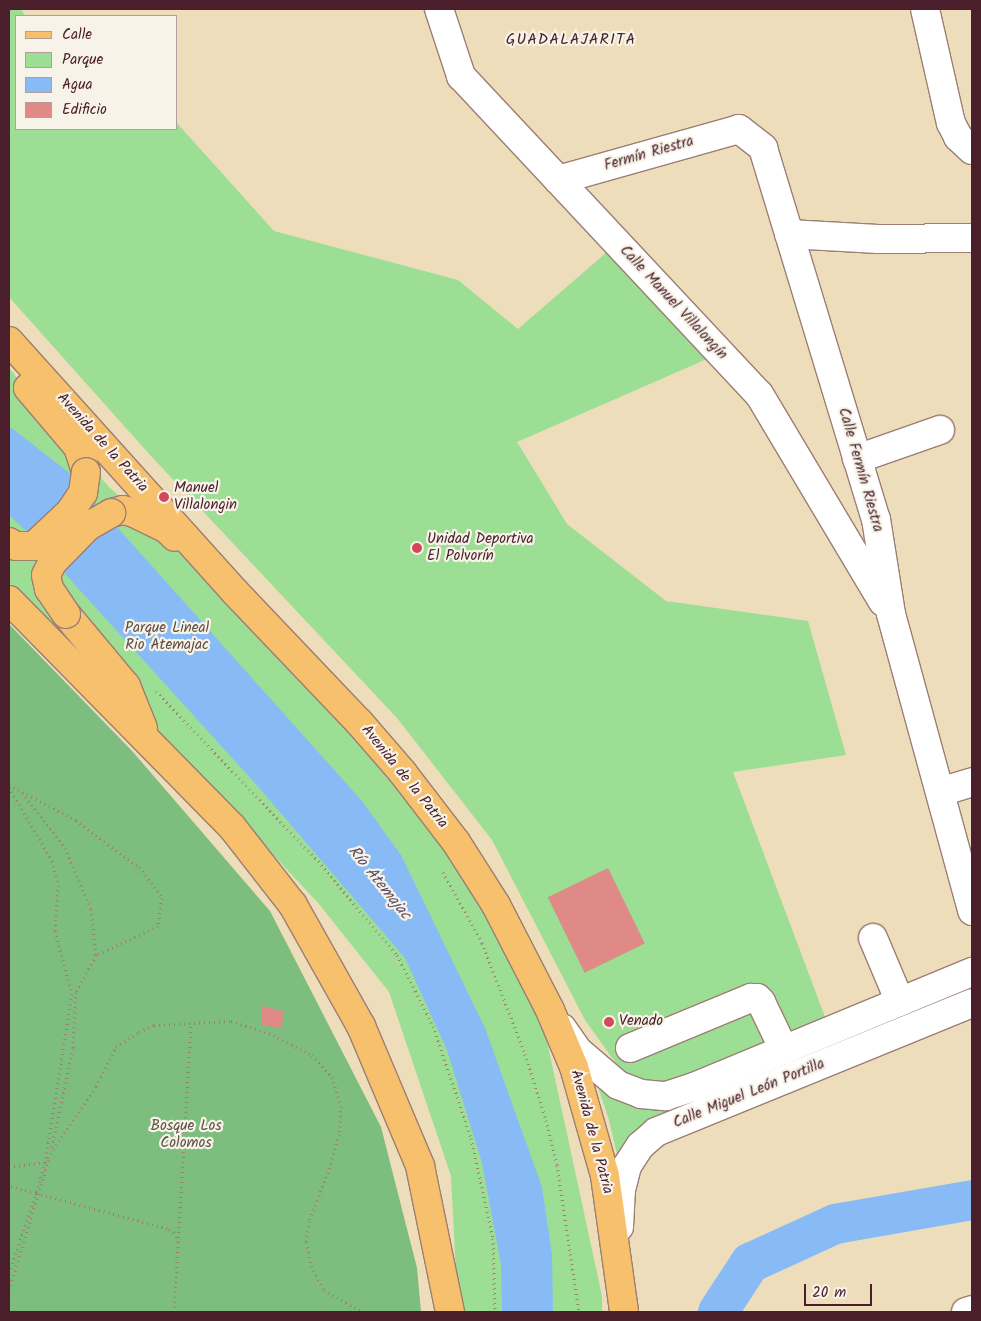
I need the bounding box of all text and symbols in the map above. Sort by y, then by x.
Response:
legend [15,15,178,130]
text: Calle [62,23,92,47]
district label: GUADALAJARITA [504,30,638,50]
text: Parque [62,48,103,72]
text: Agua [62,73,93,97]
text: Edificio [62,98,107,122]
street label: Fermín Riestra [602,133,696,175]
street label: Calle Manuel Villalongín [615,242,731,364]
street label: Avenida de la Patria [53,389,151,497]
street label: Calle Fermín Riestra [834,406,886,534]
place label: Manuel Villalongin [174,479,237,514]
marker: Manuel Villalongin [158,491,170,503]
place label: Unidad Deportiva El Polvorín [427,530,534,565]
marker: Unidad Deportiva El Polvorín [411,542,423,554]
park label: Parque Lineal Rio Atemajac [125,619,209,654]
street label: Avenida de la Patria [357,722,451,832]
water label: Río Atemajac [344,842,414,924]
place label: Venado [619,1013,663,1031]
marker: Venado [603,1016,615,1028]
street label: Calle Miguel León Portilla [671,1055,827,1133]
street label: Avenida de la Patria [566,1068,616,1196]
park label: Bosque Los Colomos [150,1117,222,1152]
scale bar [806,1274,874,1306]
text: 20 m [812,1281,846,1305]

